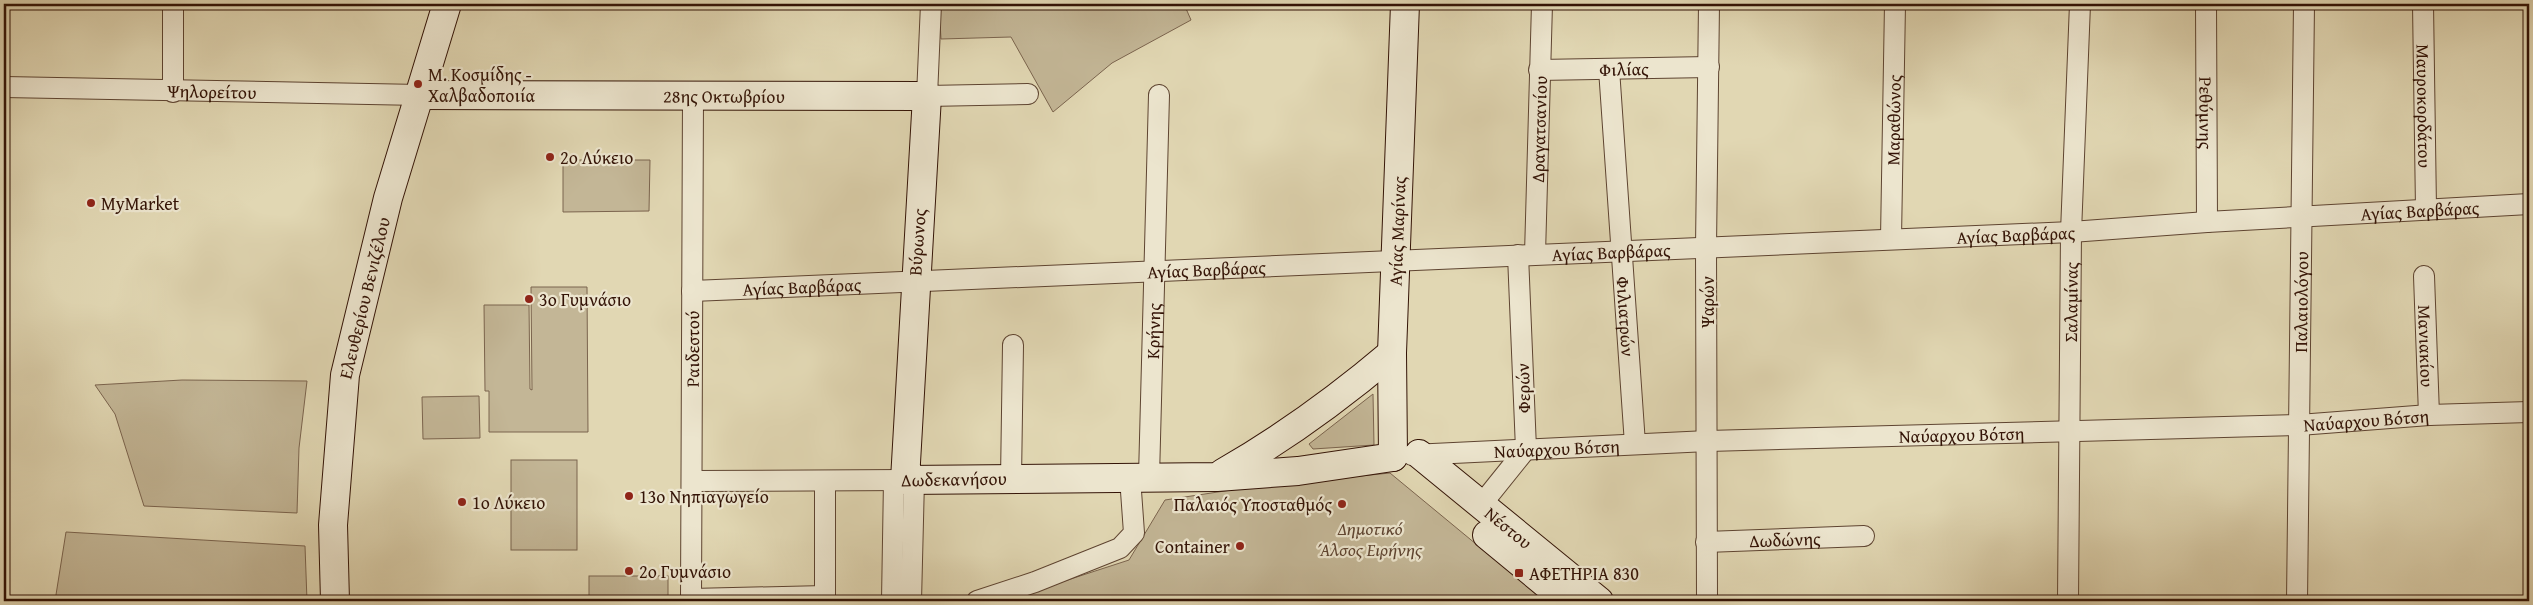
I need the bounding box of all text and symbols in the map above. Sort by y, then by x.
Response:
street label: Μαυροκορδάτου [2410,44,2439,168]
street label: Φιλίας [1599,55,1649,82]
place label: Μ. Κοσμίδης - Χαλβαδοποιία [428,61,535,109]
street label: Μαραθώνος [1879,74,1907,166]
street label: Δραγατσανίου [1524,75,1553,183]
street label: Ψηλορείτου [166,77,257,105]
street label: Ρεθύμνης [2193,77,2220,150]
marker: Μ. Κοσμίδης - Χαλβαδοποιία [412,78,424,90]
street label: 28ης Οκτωβρίου [663,82,785,109]
place label: 2ο Λύκειο [560,144,633,171]
marker: 2ο Λύκειο [544,151,556,163]
street label: Αγίας Μαρίνας [1381,175,1412,287]
place label: MyMarket [101,190,180,217]
street label: Αγίας Βαρβάρας [2360,193,2480,227]
marker: MyMarket [85,197,97,209]
street label: Βύρωνος [901,207,933,276]
street label: Ελευθερίου Βενιζέλου [331,214,396,381]
street label: Αγίας Βαρβάρας [1956,218,2076,250]
street label: Αγίας Βαρβάρας [1551,236,1671,268]
street label: Παλαιολόγου [2286,251,2315,353]
street label: Αγίας Βαρβάρας [1147,253,1267,285]
street label: Σαλαμίνας [2057,261,2084,342]
street label: Αγίας Βαρβάρας [742,270,862,302]
street label: Φιλιατρών [1610,275,1642,357]
street label: Ψαρών [1694,276,1721,329]
place label: 3ο Γυμνάσιο [539,286,631,313]
marker: 3ο Γυμνάσιο [523,293,535,305]
street label: Κρήνης [1139,302,1167,359]
street label: Μανιακίου [2412,304,2441,388]
street label: Ραιδεστού [678,311,706,387]
street label: Φερών [1509,362,1537,414]
street label: Ναύαρχου Βότση [2303,402,2430,438]
street label: Ναύαρχου Βότση [1898,419,2025,449]
street label: Ναύαρχου Βότση [1493,432,1620,465]
street label: Δωδεκανήσου [901,465,1007,493]
place label: 13ο Νηπιαγωγείο [639,483,769,510]
place label: 1ο Λύκειο [472,489,545,516]
marker: 13ο Νηπιαγωγείο [623,490,635,502]
place label: Παλαιός Υποσταθμός [1174,491,1332,518]
marker: 1ο Λύκειο [456,496,468,508]
marker: Παλαιός Υποσταθμός [1336,498,1348,510]
street label: Νέστου [1479,500,1538,555]
park label: Δημοτικό Άλσος Ειρήνης [1318,515,1423,563]
street label: Δωδώνης [1749,524,1822,554]
place label: Container [1155,533,1231,560]
marker: Container [1234,540,1246,552]
place label: 2ο Γυμνάσιο [639,558,731,585]
place label: ΑΦΕΤΗΡΙΑ 830 [1529,560,1639,587]
marker: 2ο Γυμνάσιο [623,565,635,577]
marker: ΑΦΕΤΗΡΙΑ 830 [1513,567,1525,579]

